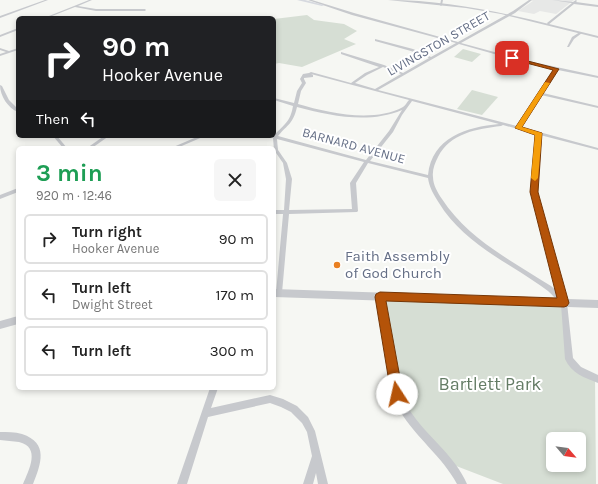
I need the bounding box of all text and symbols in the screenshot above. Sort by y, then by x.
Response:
street label: LIVINGSTON STREET [384,8,493,79]
text: 90 m [102,30,170,63]
icon: right [36,32,88,84]
pin [495,41,529,75]
icon: arrive [501,47,523,69]
text: Hooker Avenue [102,64,223,86]
icon: left [77,108,99,130]
text: Then [36,110,69,128]
street label: BARNARD AVENUE [301,125,407,166]
text: 3 min [36,159,103,187]
button: close [214,159,256,201]
text: 920 m · 12:46 [36,188,112,203]
text: Turn right [72,223,142,241]
icon: right [38,228,60,250]
text: 90 m [219,230,254,248]
text: Hooker Avenue [72,241,159,256]
place label: Faith Assembly of God Church [345,247,450,282]
marker: Faith Assembly of God Church [332,260,342,270]
text: Turn left [72,279,131,297]
icon: left [38,284,60,306]
text: 170 m [216,286,254,304]
text: Dwight Street [72,297,153,312]
icon: left [38,340,60,362]
text: Turn left [72,342,131,360]
text: 300 m [210,342,254,360]
position arrow [376,373,418,415]
park label: Bartlett Park [439,373,542,395]
north arrow [546,432,586,472]
map controls [546,432,586,472]

